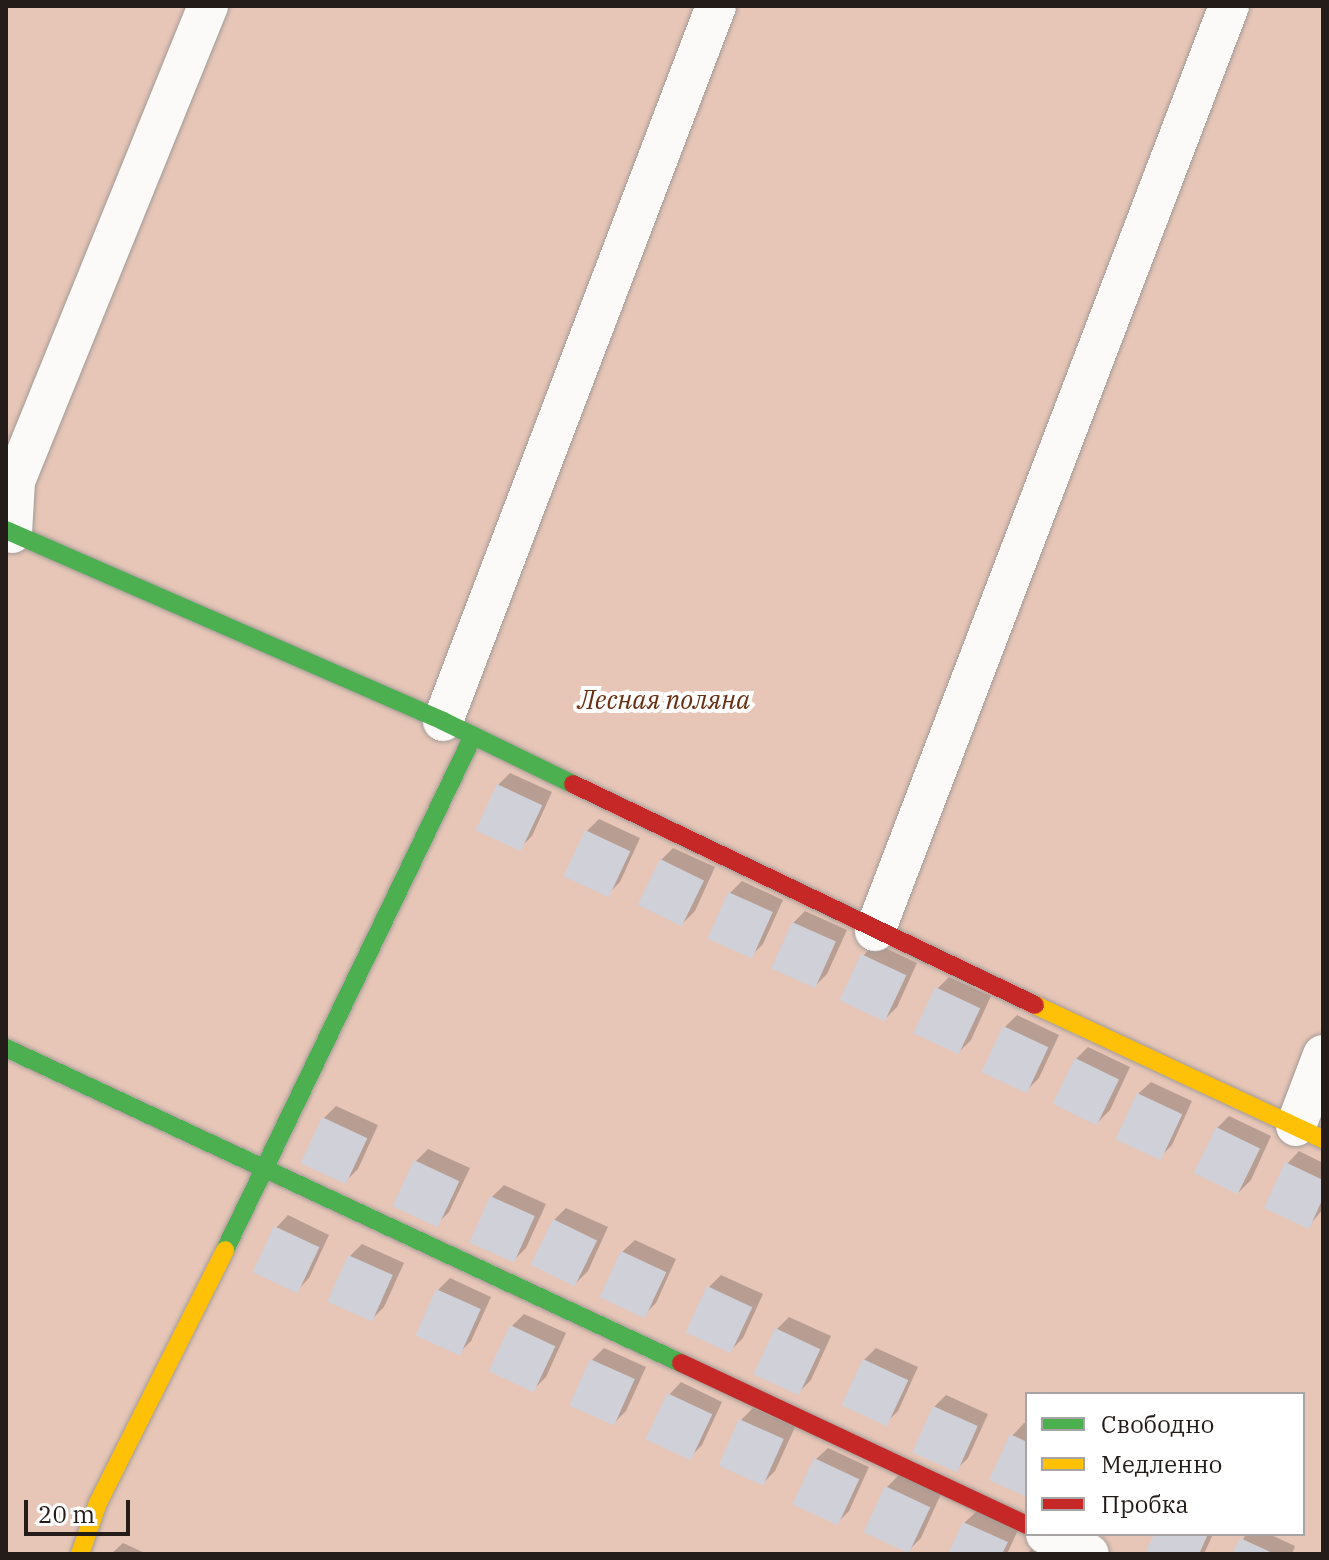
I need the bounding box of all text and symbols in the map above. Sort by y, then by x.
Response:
park label: Лесная поляна [578,684,750,716]
legend [1025,1392,1305,1536]
text: Свободно [1101,1408,1214,1440]
text: Медленно [1101,1448,1222,1480]
scale bar [28,1484,134,1534]
text: Пробка [1101,1488,1189,1520]
text: 20 m [38,1498,95,1530]

